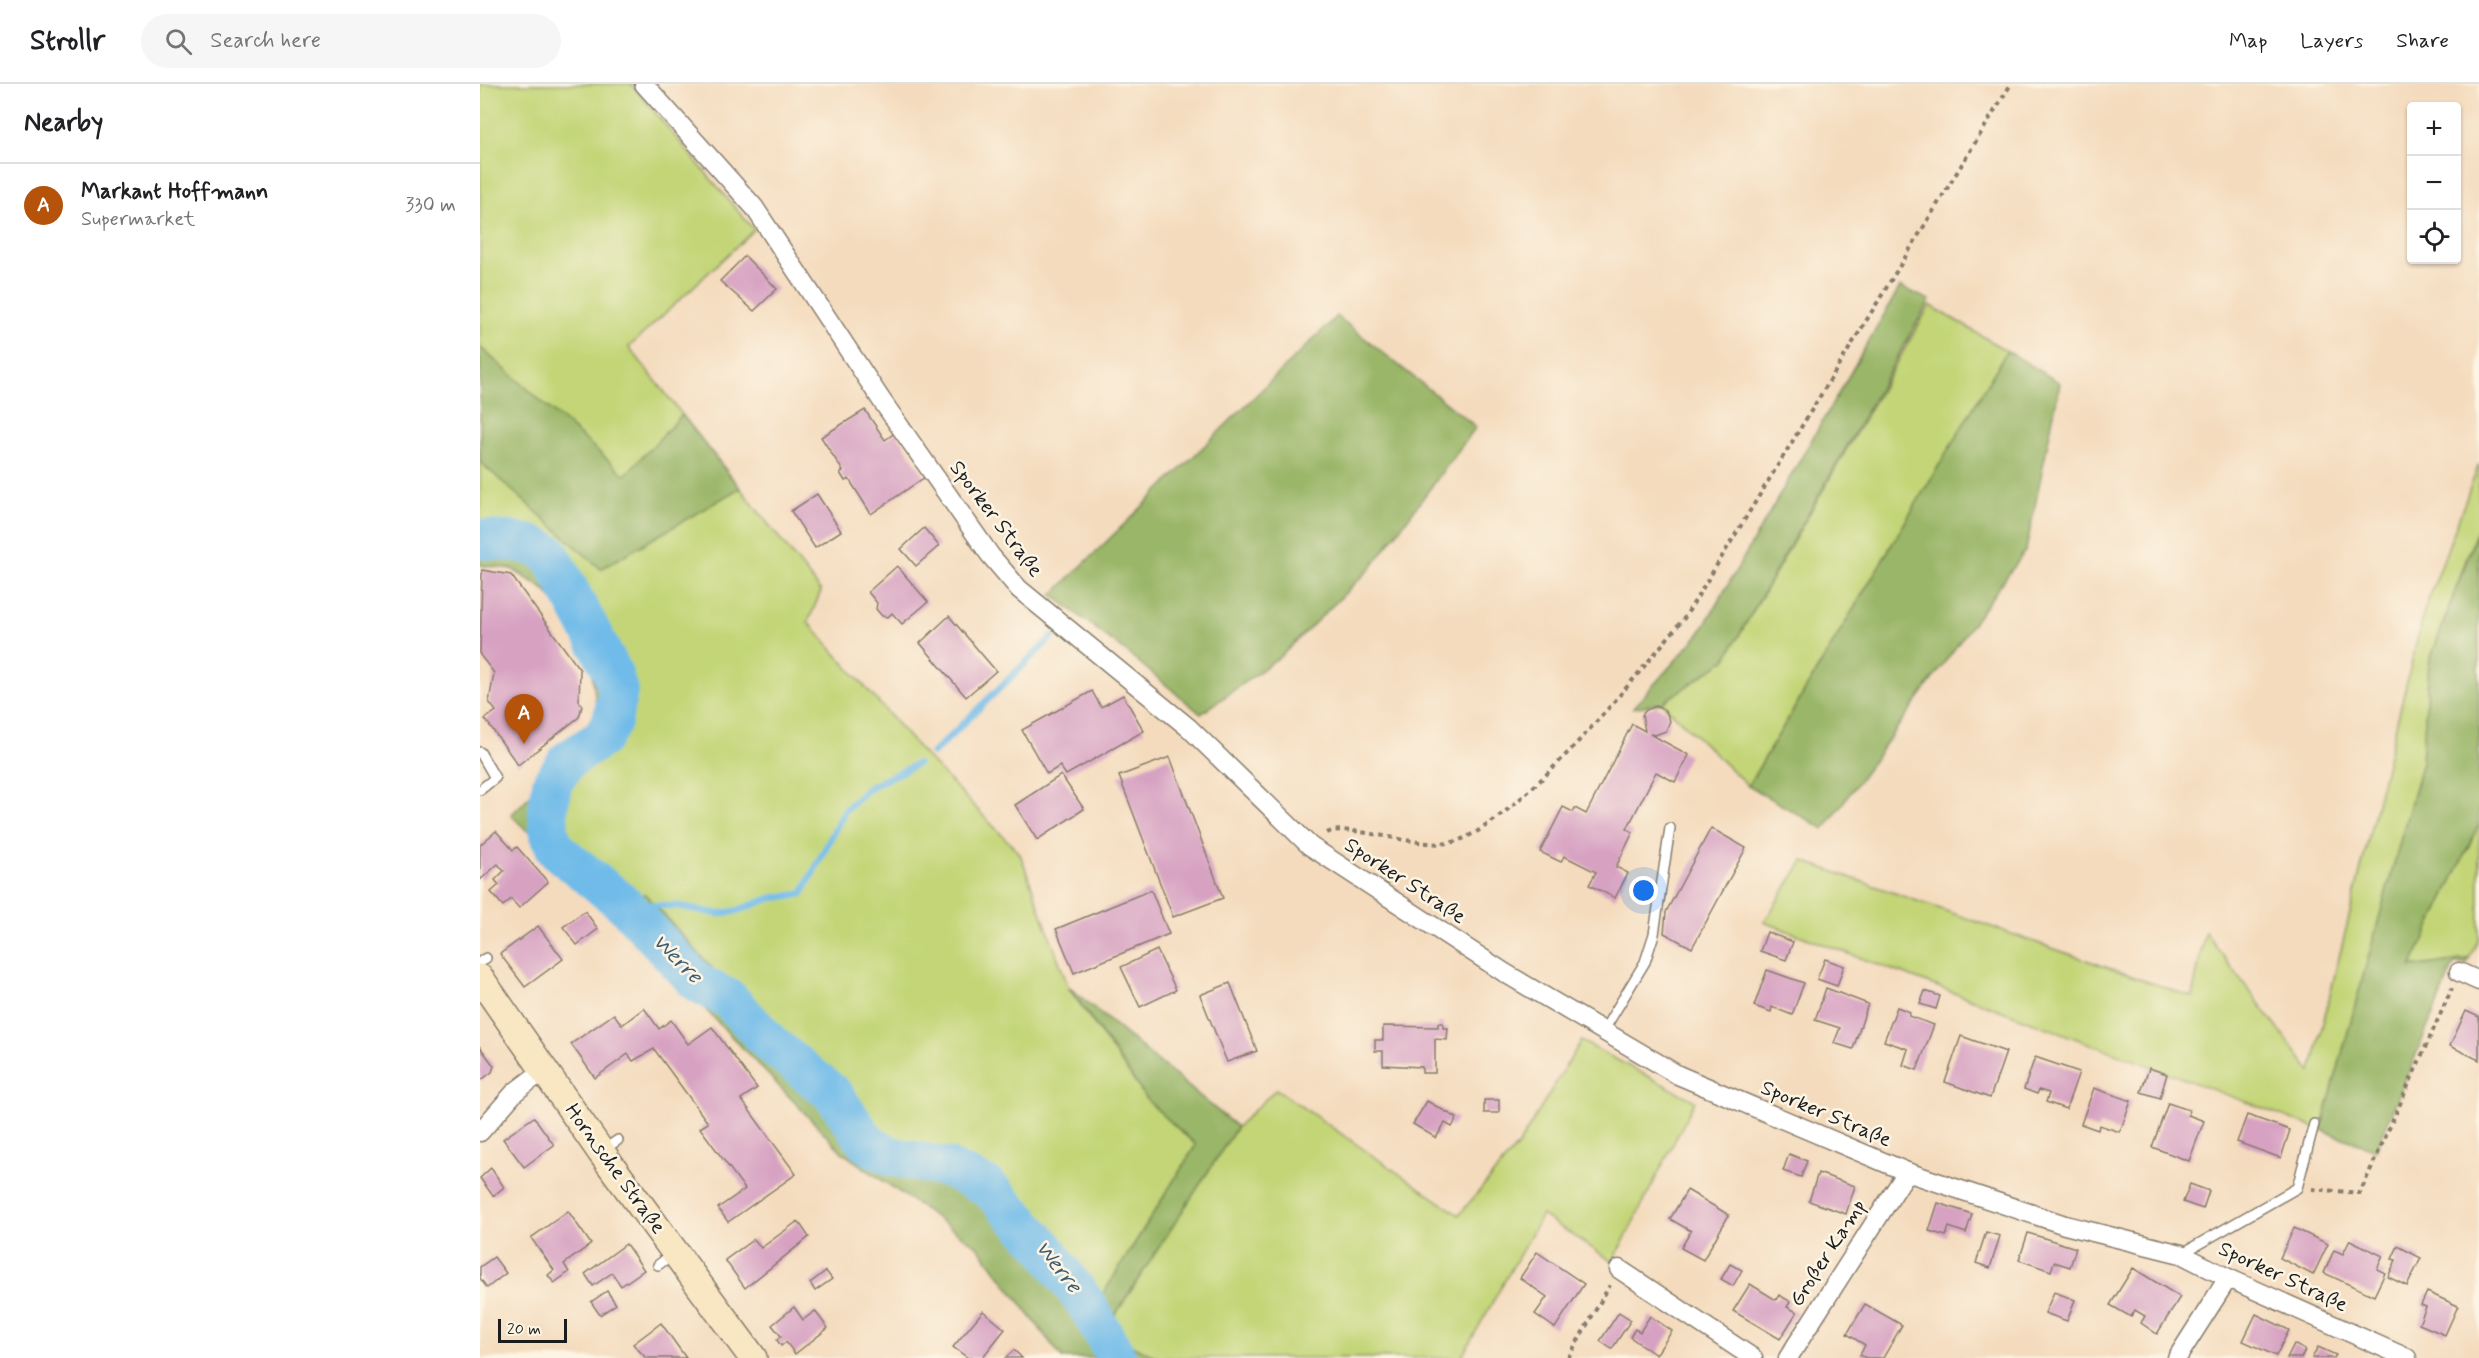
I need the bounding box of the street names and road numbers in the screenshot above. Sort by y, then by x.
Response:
street label: Sporker Straße [943,455,1049,583]
street label: Sporker Straße [1339,831,1471,931]
street label: Sporker Straße [1756,1074,1896,1154]
street label: Hornsche Straße [558,1098,672,1240]
street label: Großer Kamp [1783,1194,1873,1312]
street label: Sporker Straße [2214,1235,2352,1319]

